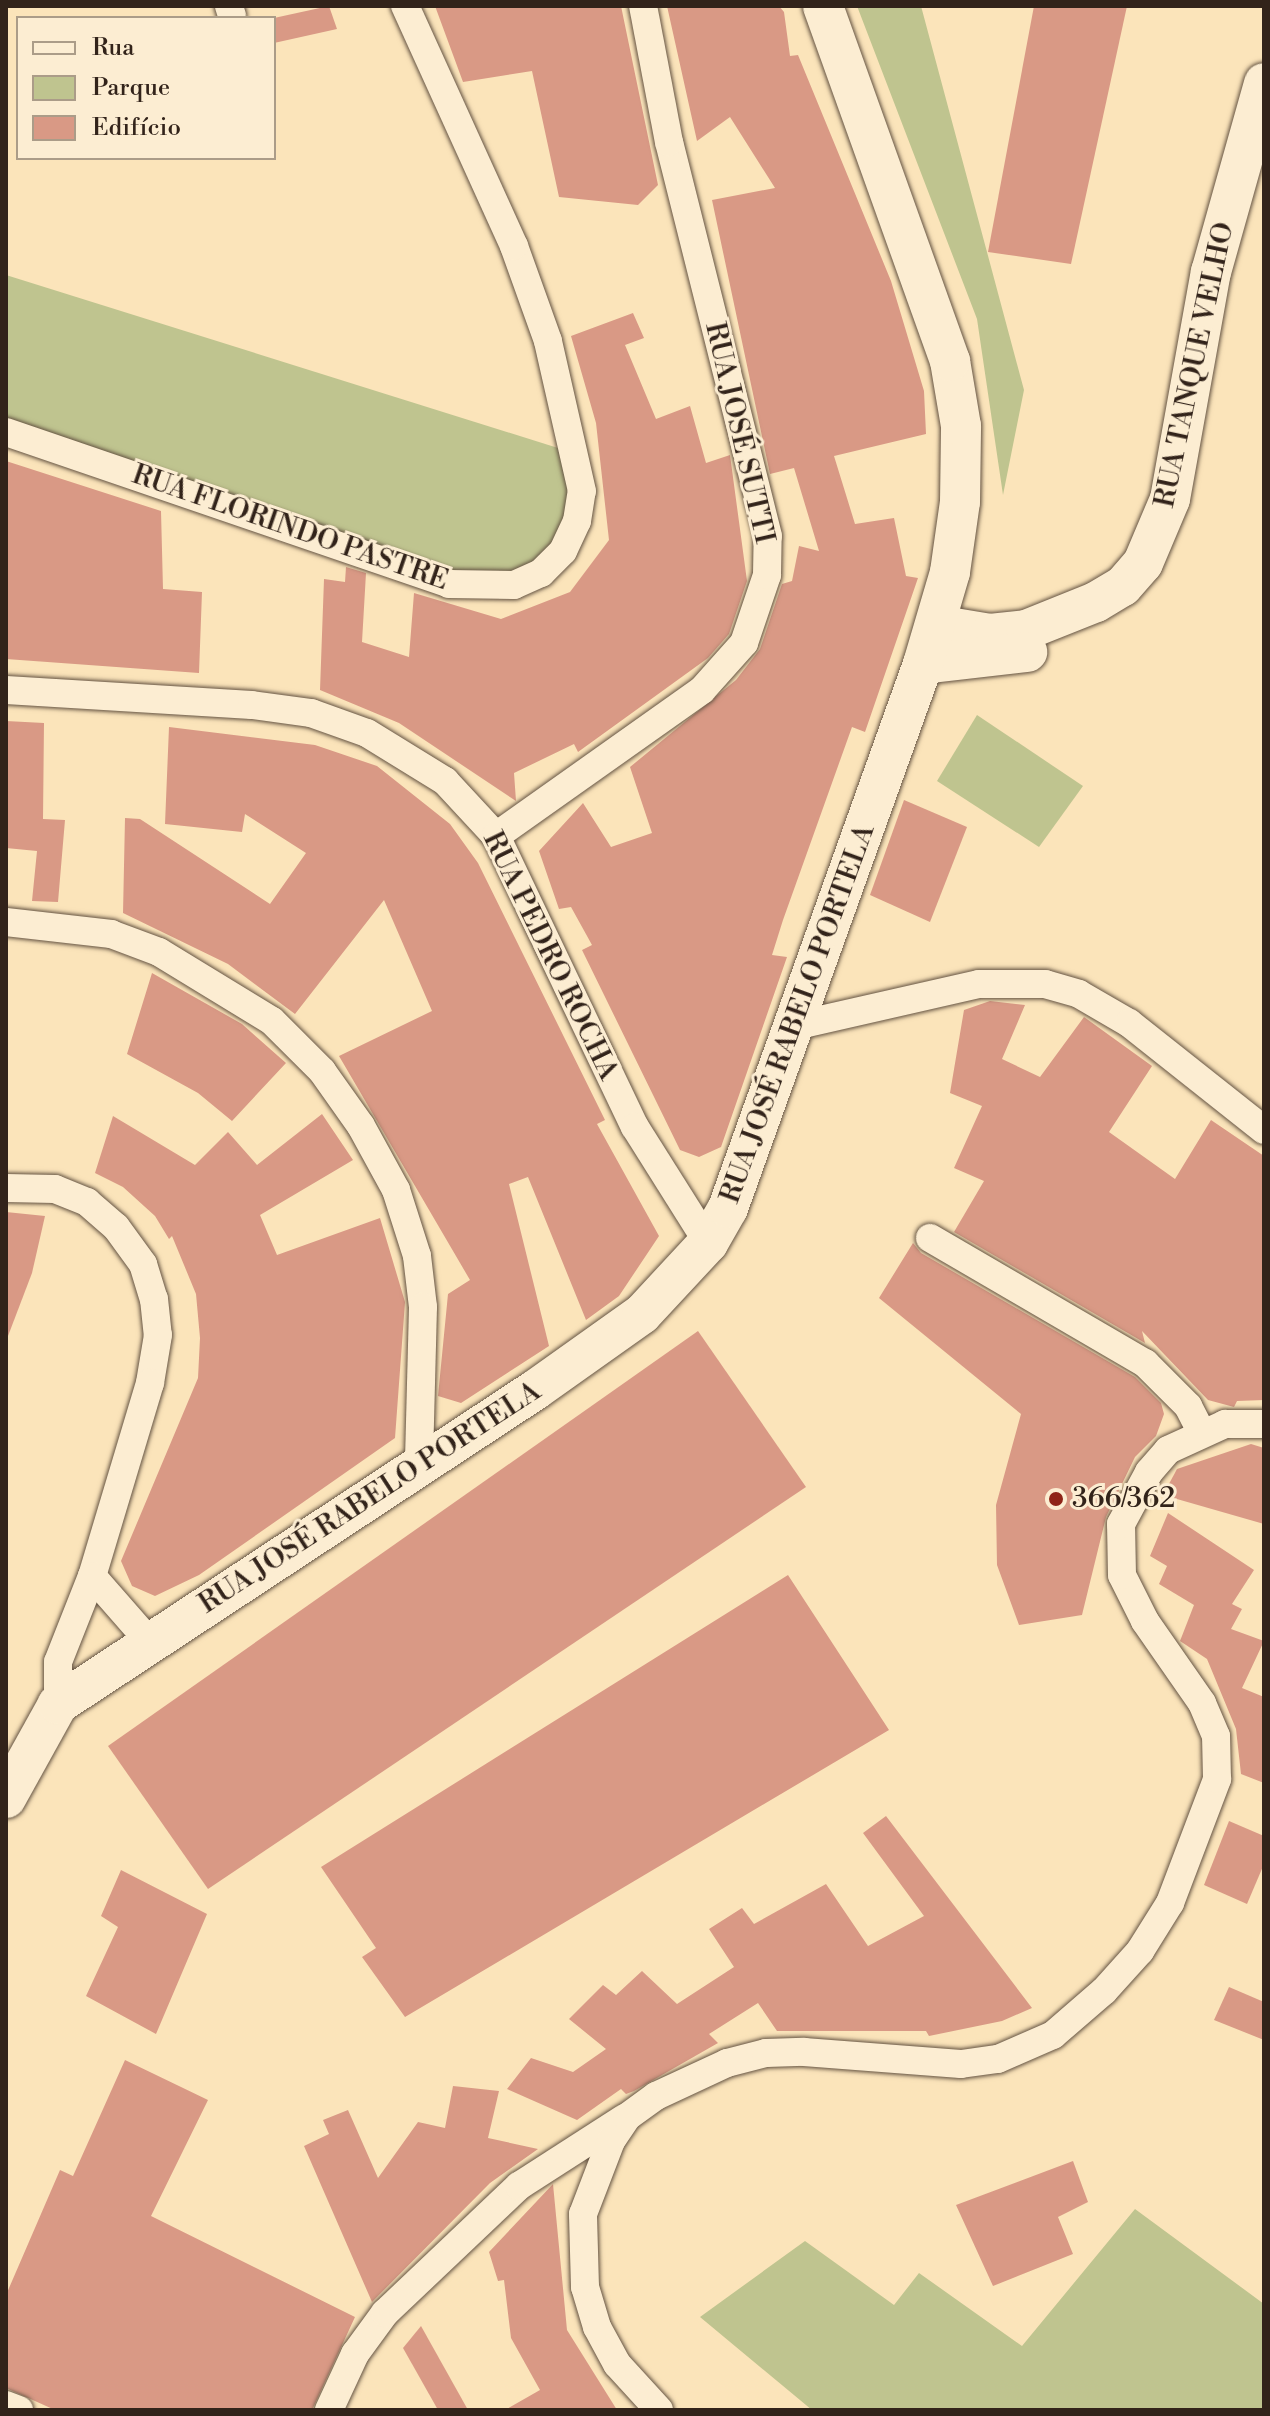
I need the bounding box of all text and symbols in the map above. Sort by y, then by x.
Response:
legend [16,16,276,160]
text: Rua [92,33,134,63]
text: Parque [92,73,170,103]
text: Edifício [92,113,181,143]
street label: RUA TANQUE VELHO [1148,219,1242,511]
street label: RUA JOSÉ SUTTI [697,319,781,547]
street label: RUA FLORINDO PASTRE [128,458,452,598]
street label: RUA JOSÉ RABELO PORTELA [714,820,882,1208]
street label: RUA PEDRO ROCHA [475,826,625,1086]
street label: RUA JOSÉ RABELO PORTELA [193,1375,547,1621]
place label: 366/362 [1072,1482,1175,1516]
marker: 366/362 [1047,1490,1065,1508]

